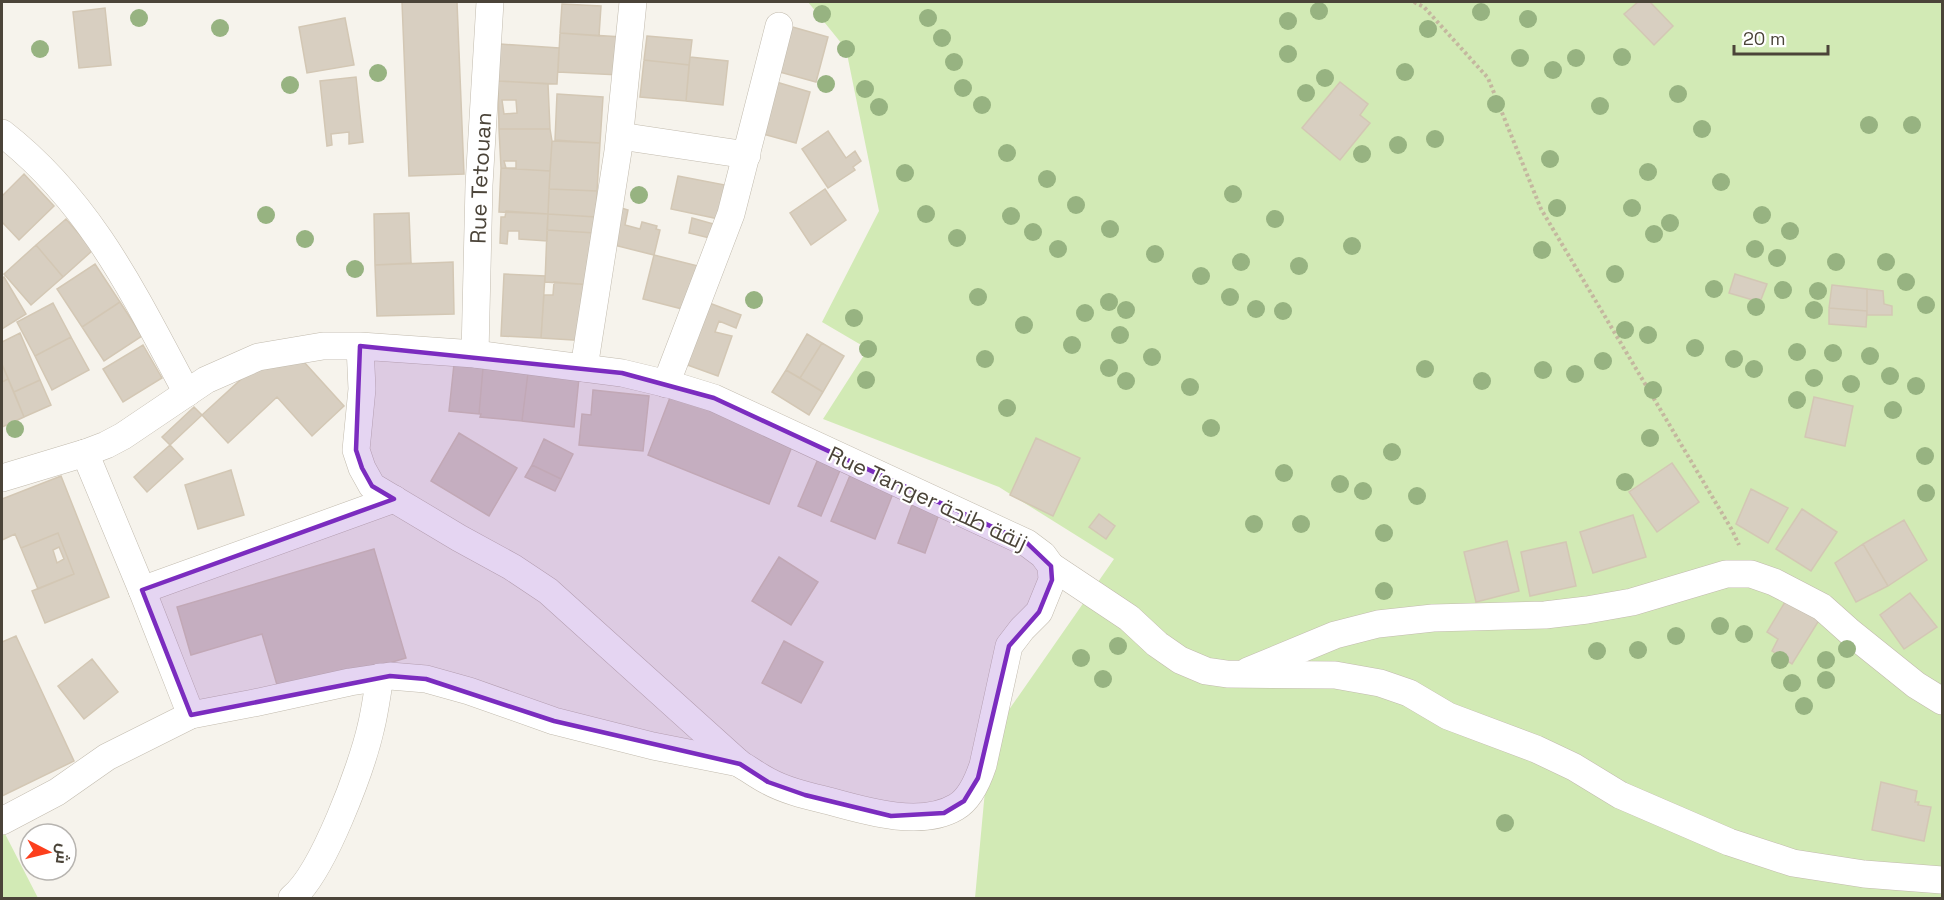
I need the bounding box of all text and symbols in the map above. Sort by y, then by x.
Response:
scale bar [1734,18,1828,56]
text: 20 m [1743,27,1786,50]
street label: Rue Tetouan [464,111,497,244]
street label: Rue Tanger زنقة طنجة [824,440,1032,556]
north arrow [18,822,78,882]
text: ش [51,842,74,865]

